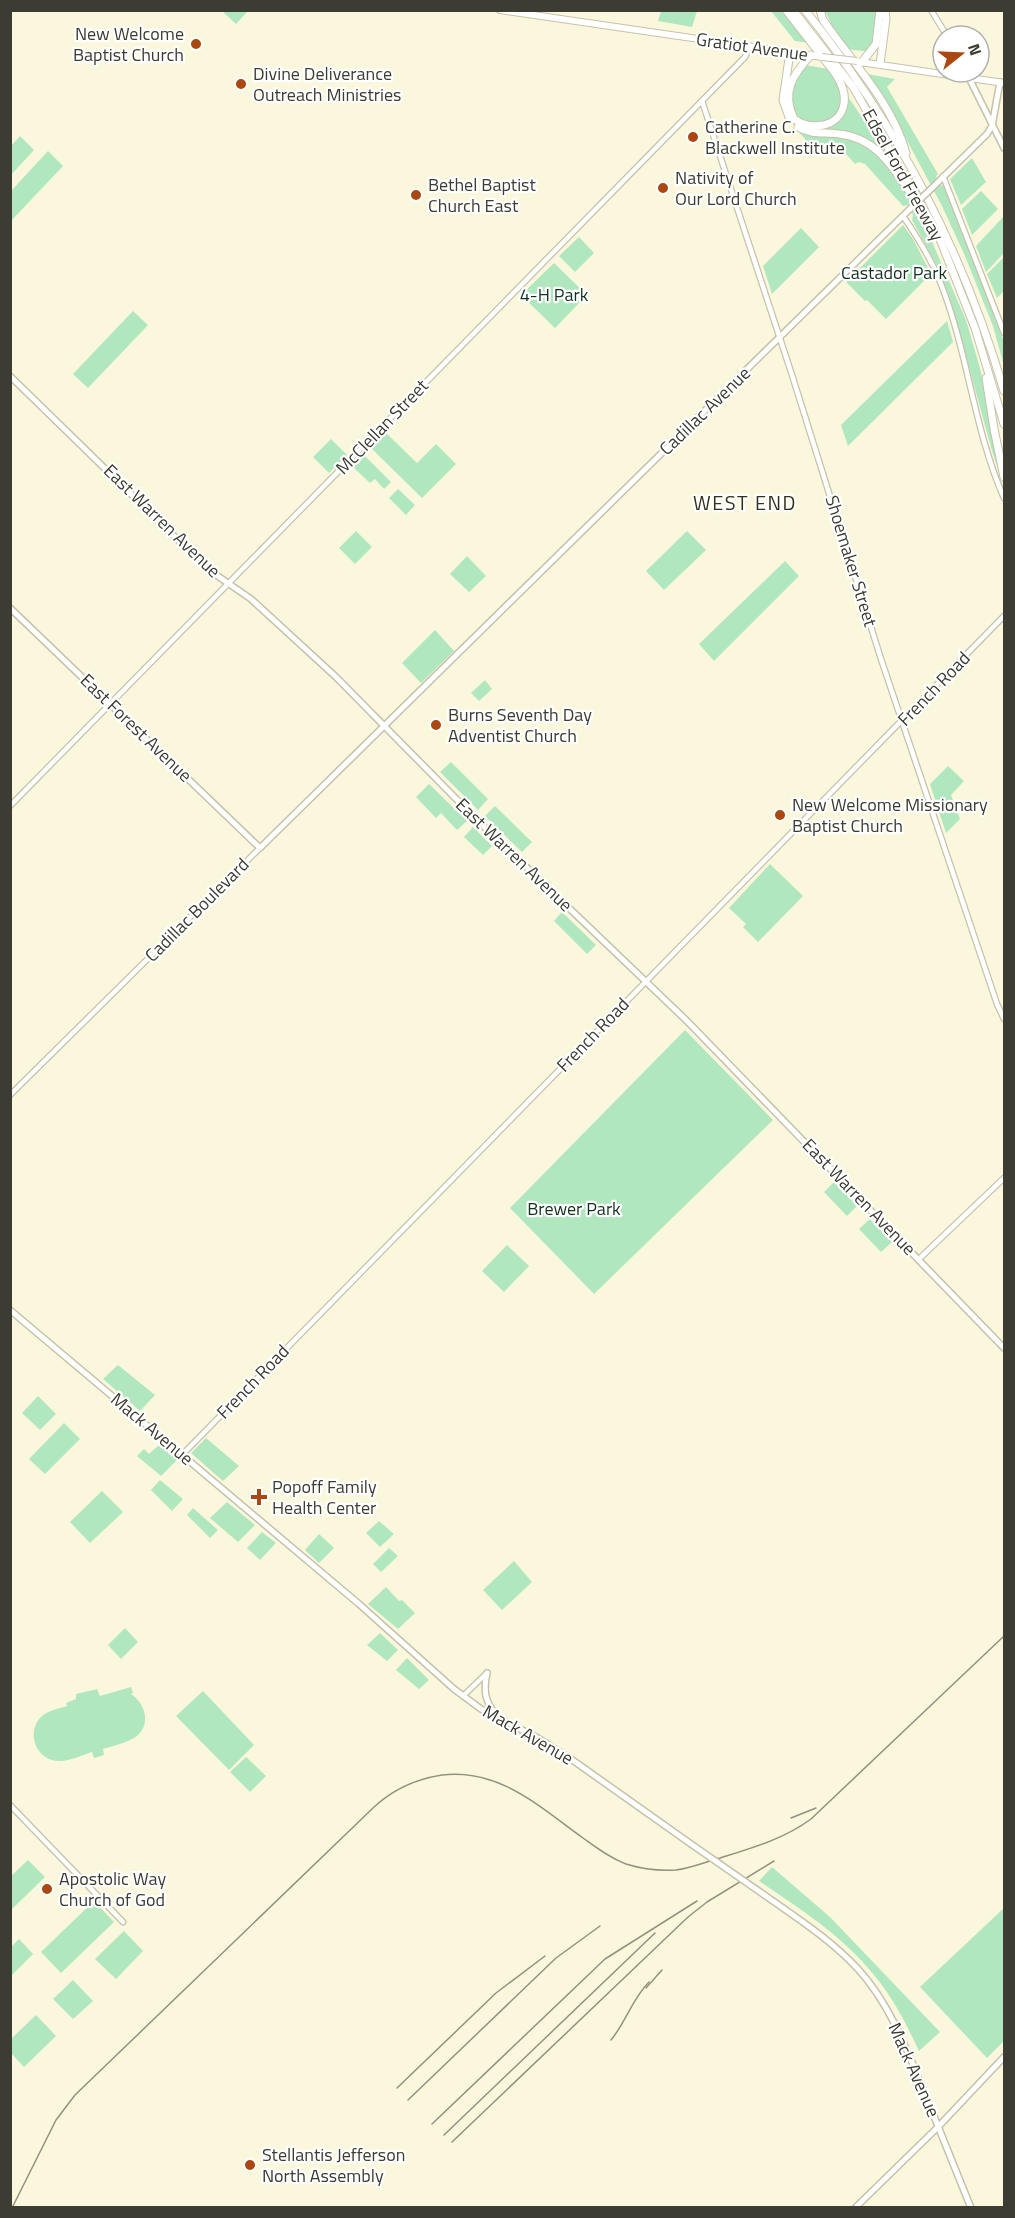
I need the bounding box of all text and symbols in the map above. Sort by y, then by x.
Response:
place label: New Welcome Baptist Church [73,20,184,68]
north arrow [931,24,991,84]
street label: Gratiot Avenue [694,25,810,68]
marker: New Welcome Baptist Church [189,37,203,51]
text: N [962,40,988,58]
place label: Divine Deliverance Outreach Ministries [253,60,401,108]
marker: Divine Deliverance Outreach Ministries [234,77,248,91]
street label: Edsel Ford Freeway [856,104,951,246]
place label: Catherine C. Blackwell Institute [705,113,845,161]
marker: Catherine C. Blackwell Institute [686,130,700,144]
place label: Nativity of Our Lord Church [675,164,797,212]
place label: Bethel Baptist Church East [428,171,536,219]
marker: Nativity of Our Lord Church [656,181,670,195]
marker: Bethel Baptist Church East [409,188,423,202]
park label: Castador Park [841,259,947,286]
park label: 4-H Park [520,281,589,308]
street label: Cadillac Avenue [653,360,756,461]
street label: McClellan Street [329,372,435,480]
street label: East Warren Avenue [98,458,227,584]
district label: WEST END [693,487,797,518]
street label: Shoemaker Street [819,492,884,631]
street label: French Road [891,645,976,732]
street label: East Forest Avenue [74,667,198,788]
place label: Burns Seventh Day Adventist Church [448,701,592,749]
marker: Burns Seventh Day Adventist Church [429,718,443,732]
place label: New Welcome Missionary Baptist Church [792,791,988,839]
street label: East Warren Avenue [450,792,579,918]
marker: New Welcome Missionary Baptist Church [773,808,787,822]
street label: Cadillac Boulevard [138,851,255,968]
street label: French Road [550,991,635,1078]
street label: East Warren Avenue [796,1132,922,1261]
park label: Brewer Park [527,1195,621,1222]
street label: French Road [210,1338,295,1425]
street label: Mack Avenue [105,1386,200,1471]
place label: Popoff Family Health Center [272,1473,377,1521]
marker: Popoff Family Health Center [250,1488,268,1506]
street label: Mack Avenue [478,1698,579,1771]
place label: Apostolic Way Church of God [59,1865,166,1913]
marker: Apostolic Way Church of God [40,1882,54,1896]
street label: Mack Avenue [882,2018,947,2121]
place label: Stellantis Jefferson North Assembly [262,2141,405,2189]
marker: Stellantis Jefferson North Assembly [243,2158,257,2172]

